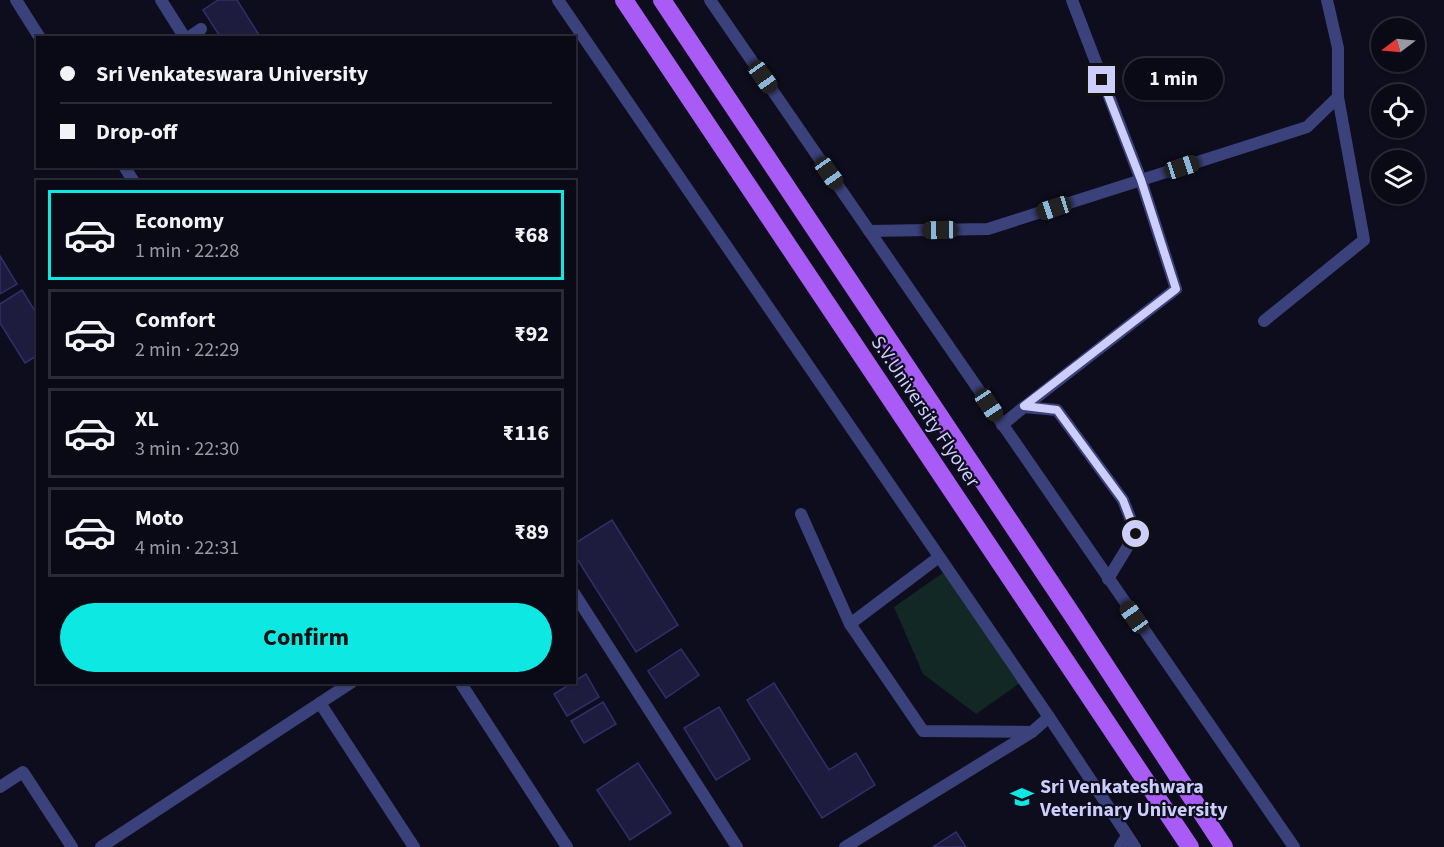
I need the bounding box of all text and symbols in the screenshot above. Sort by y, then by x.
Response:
north arrow [1371,18,1425,72]
map controls [1371,18,1425,204]
car [745,57,781,97]
text: Sri Venkateswara University [96,58,368,90]
callout: 1 min [1123,59,1222,101]
text: 1 min [1149,65,1198,93]
route end [1088,66,1115,93]
button: locate [1371,84,1425,138]
text: Drop-off [96,116,177,148]
button: layers [1371,150,1425,204]
car [811,153,847,193]
car [1162,153,1202,181]
car [1034,194,1074,222]
text: Economy [135,205,224,237]
icon: car [63,208,117,262]
text: ₹68 [514,219,549,251]
car [922,221,958,239]
text: 1 min · 22:28 [135,237,239,265]
text: Comfort [135,304,216,336]
icon: car [63,307,117,361]
text: ₹92 [514,318,549,350]
street label: S.V.University Flyover [864,330,986,493]
text: 2 min · 22:29 [135,336,239,364]
car [971,385,1007,425]
text: XL [135,403,159,435]
icon: car [63,406,117,460]
text: ₹116 [503,417,549,449]
text: 3 min · 22:30 [135,435,239,463]
text: Moto [135,502,184,534]
icon: car [63,505,117,559]
text: ₹89 [514,516,549,548]
route start [1122,520,1149,547]
text: 4 min · 22:31 [135,534,239,562]
car [1116,597,1152,637]
button: Confirm [60,603,552,672]
place label: Sri Venkateshwara Veterinary University [1039,773,1228,824]
school or university icon: Sri Venkateshwara Veterinary University [1009,784,1035,810]

